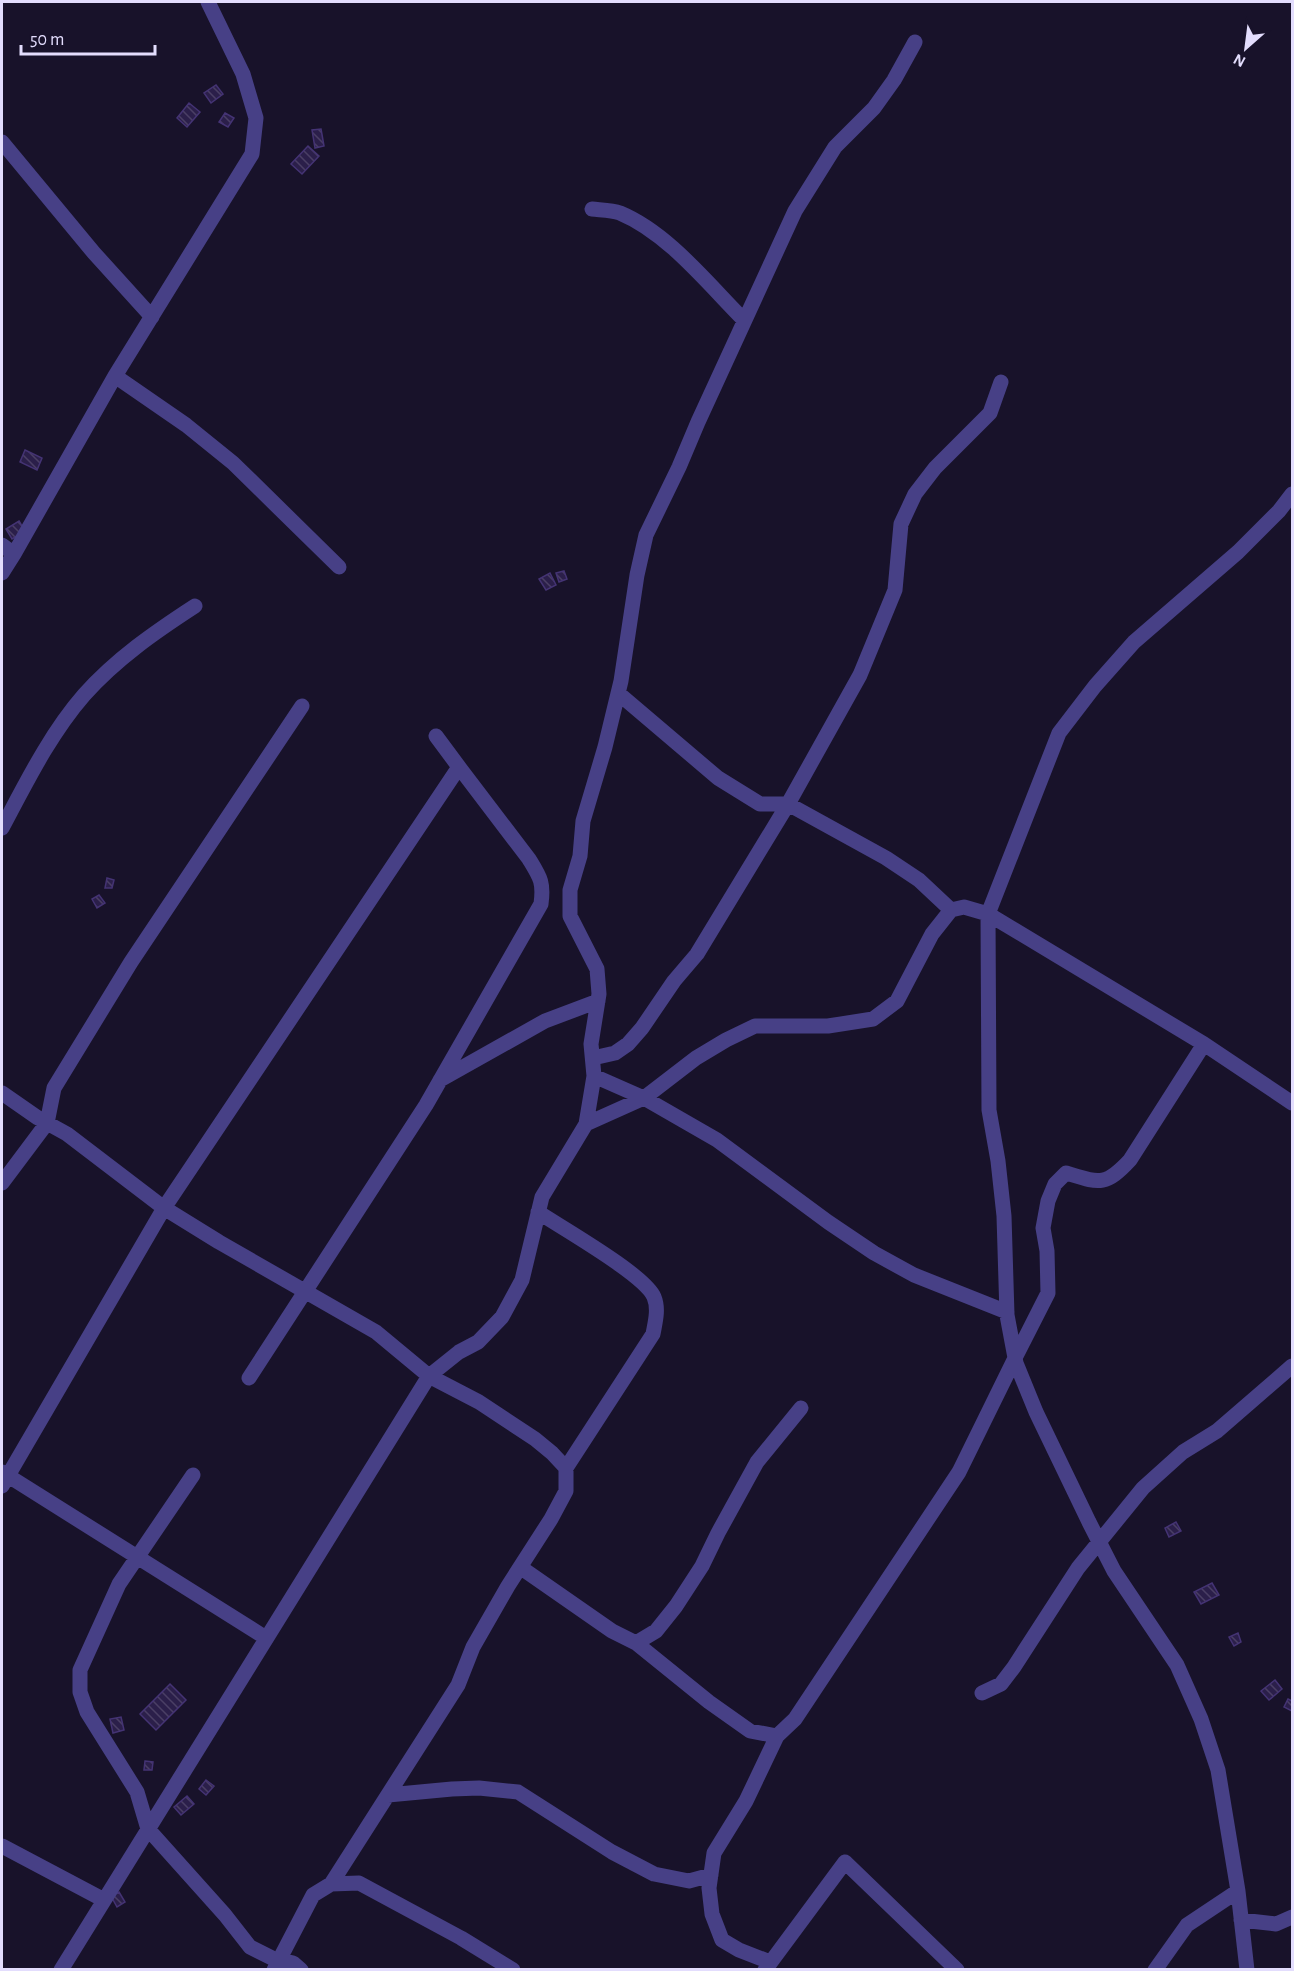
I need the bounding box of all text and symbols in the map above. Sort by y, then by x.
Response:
scale bar [21,18,154,56]
north arrow [1216,18,1276,78]
text: 50 m [30,31,64,49]
text: N [1231,51,1248,70]

